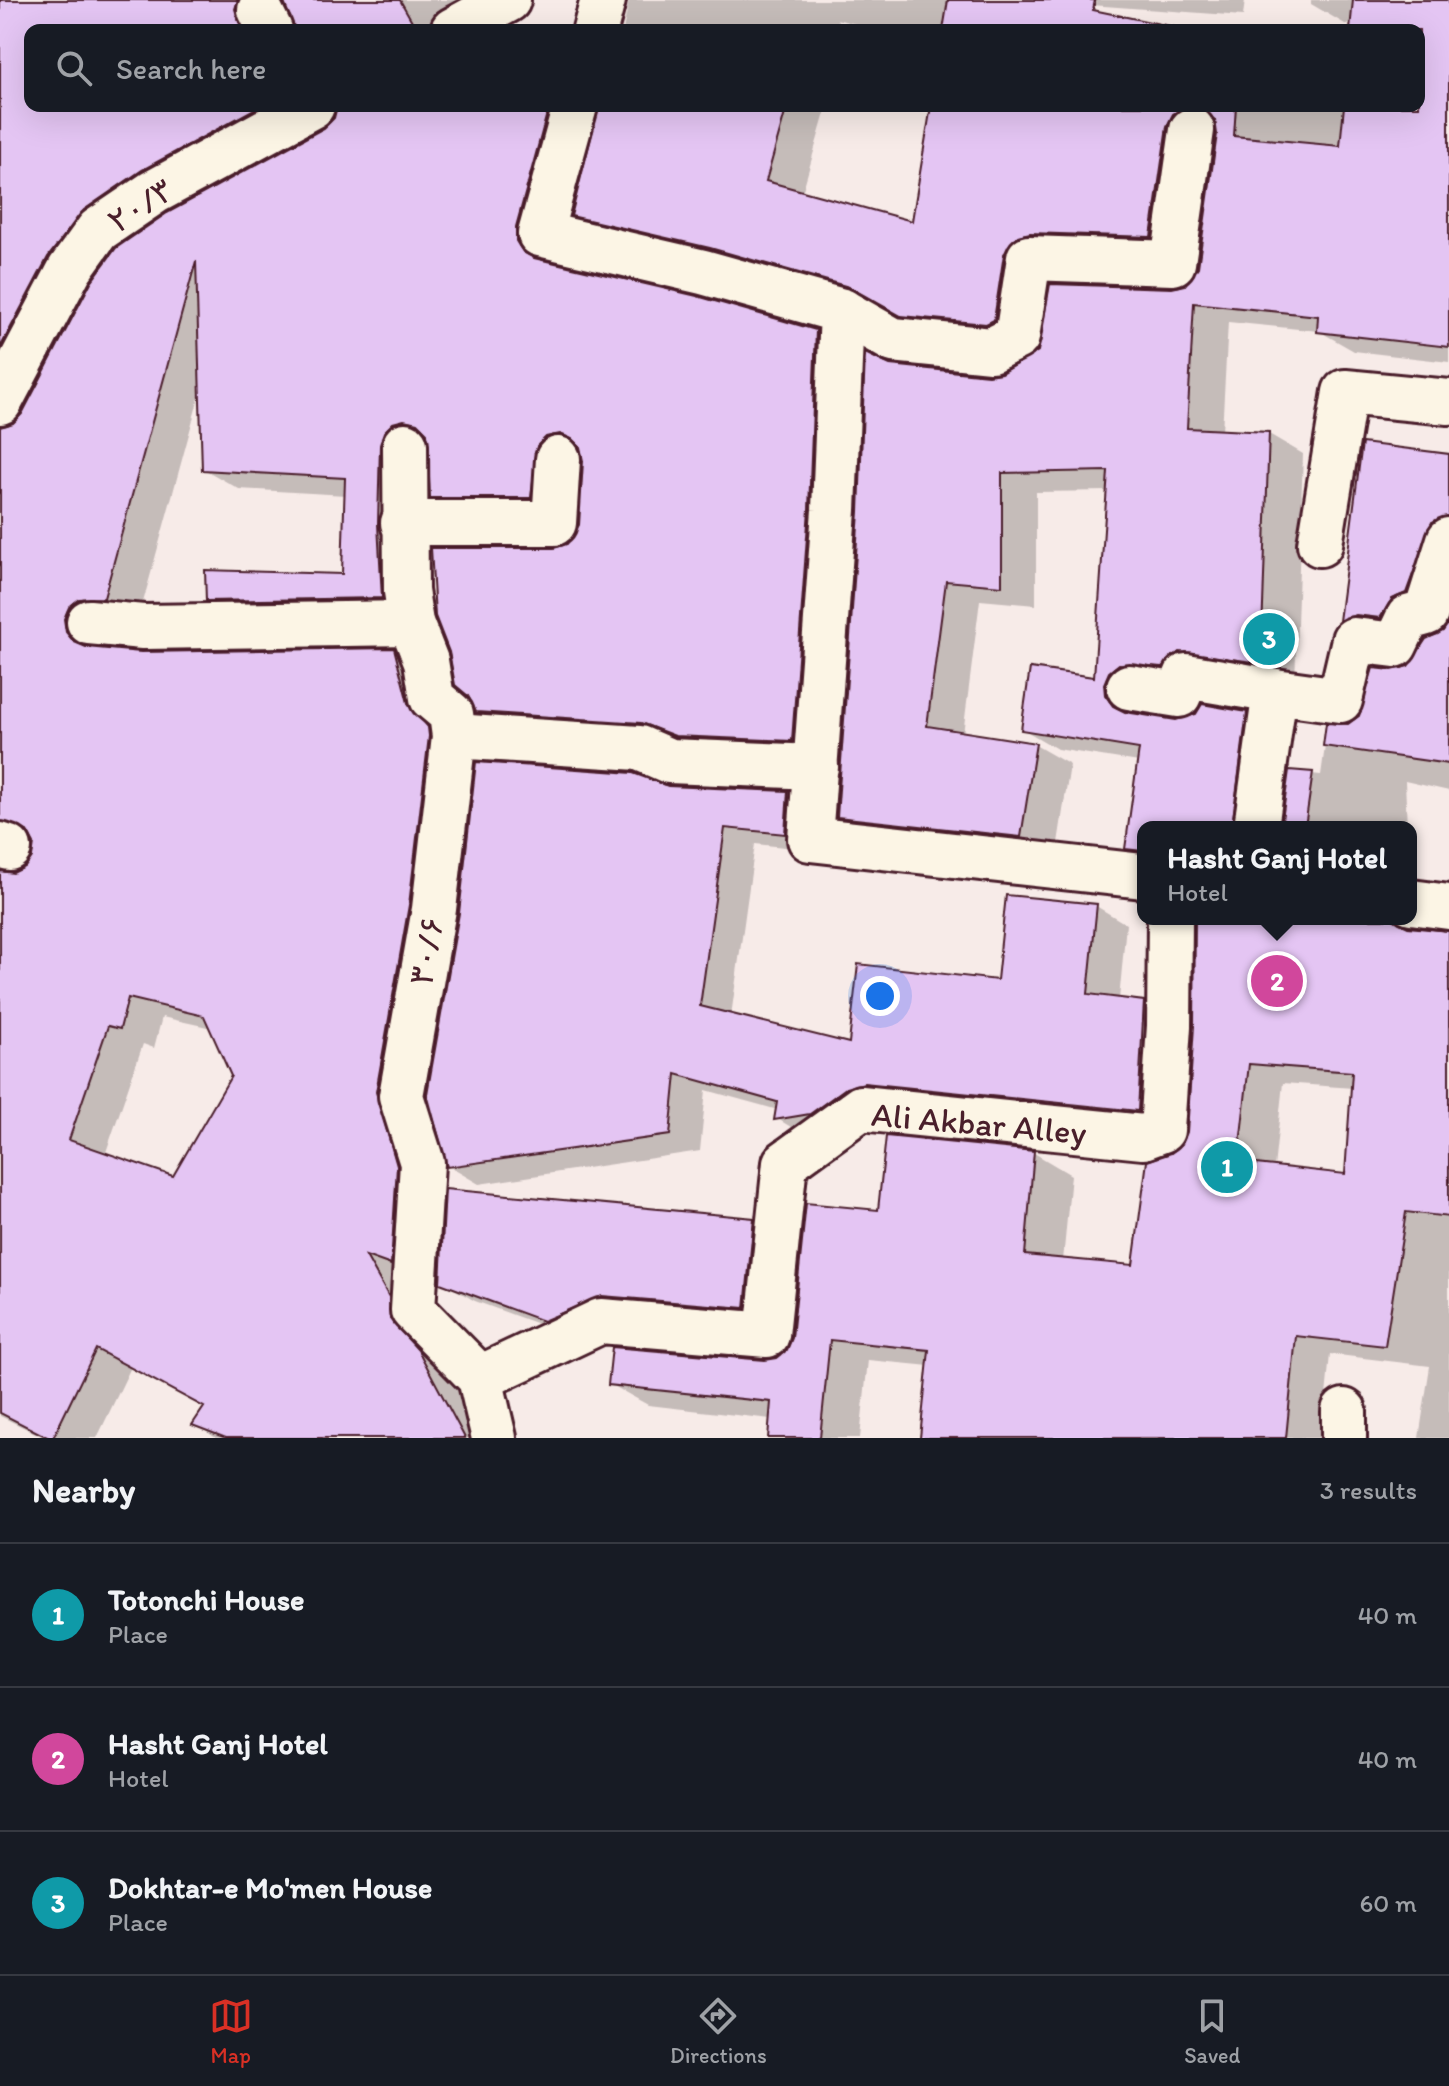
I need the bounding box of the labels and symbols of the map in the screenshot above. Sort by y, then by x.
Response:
street label: ۲۰/۳ [100,169,180,241]
pin: 3 [1243,609,1295,669]
street label: ۳۰/۶ [400,913,453,989]
pin: 2 [1251,951,1303,1011]
your location [860,976,900,1016]
street label: Ali Akbar Alley [870,1094,1088,1153]
pin: 1 [1201,1137,1253,1197]

